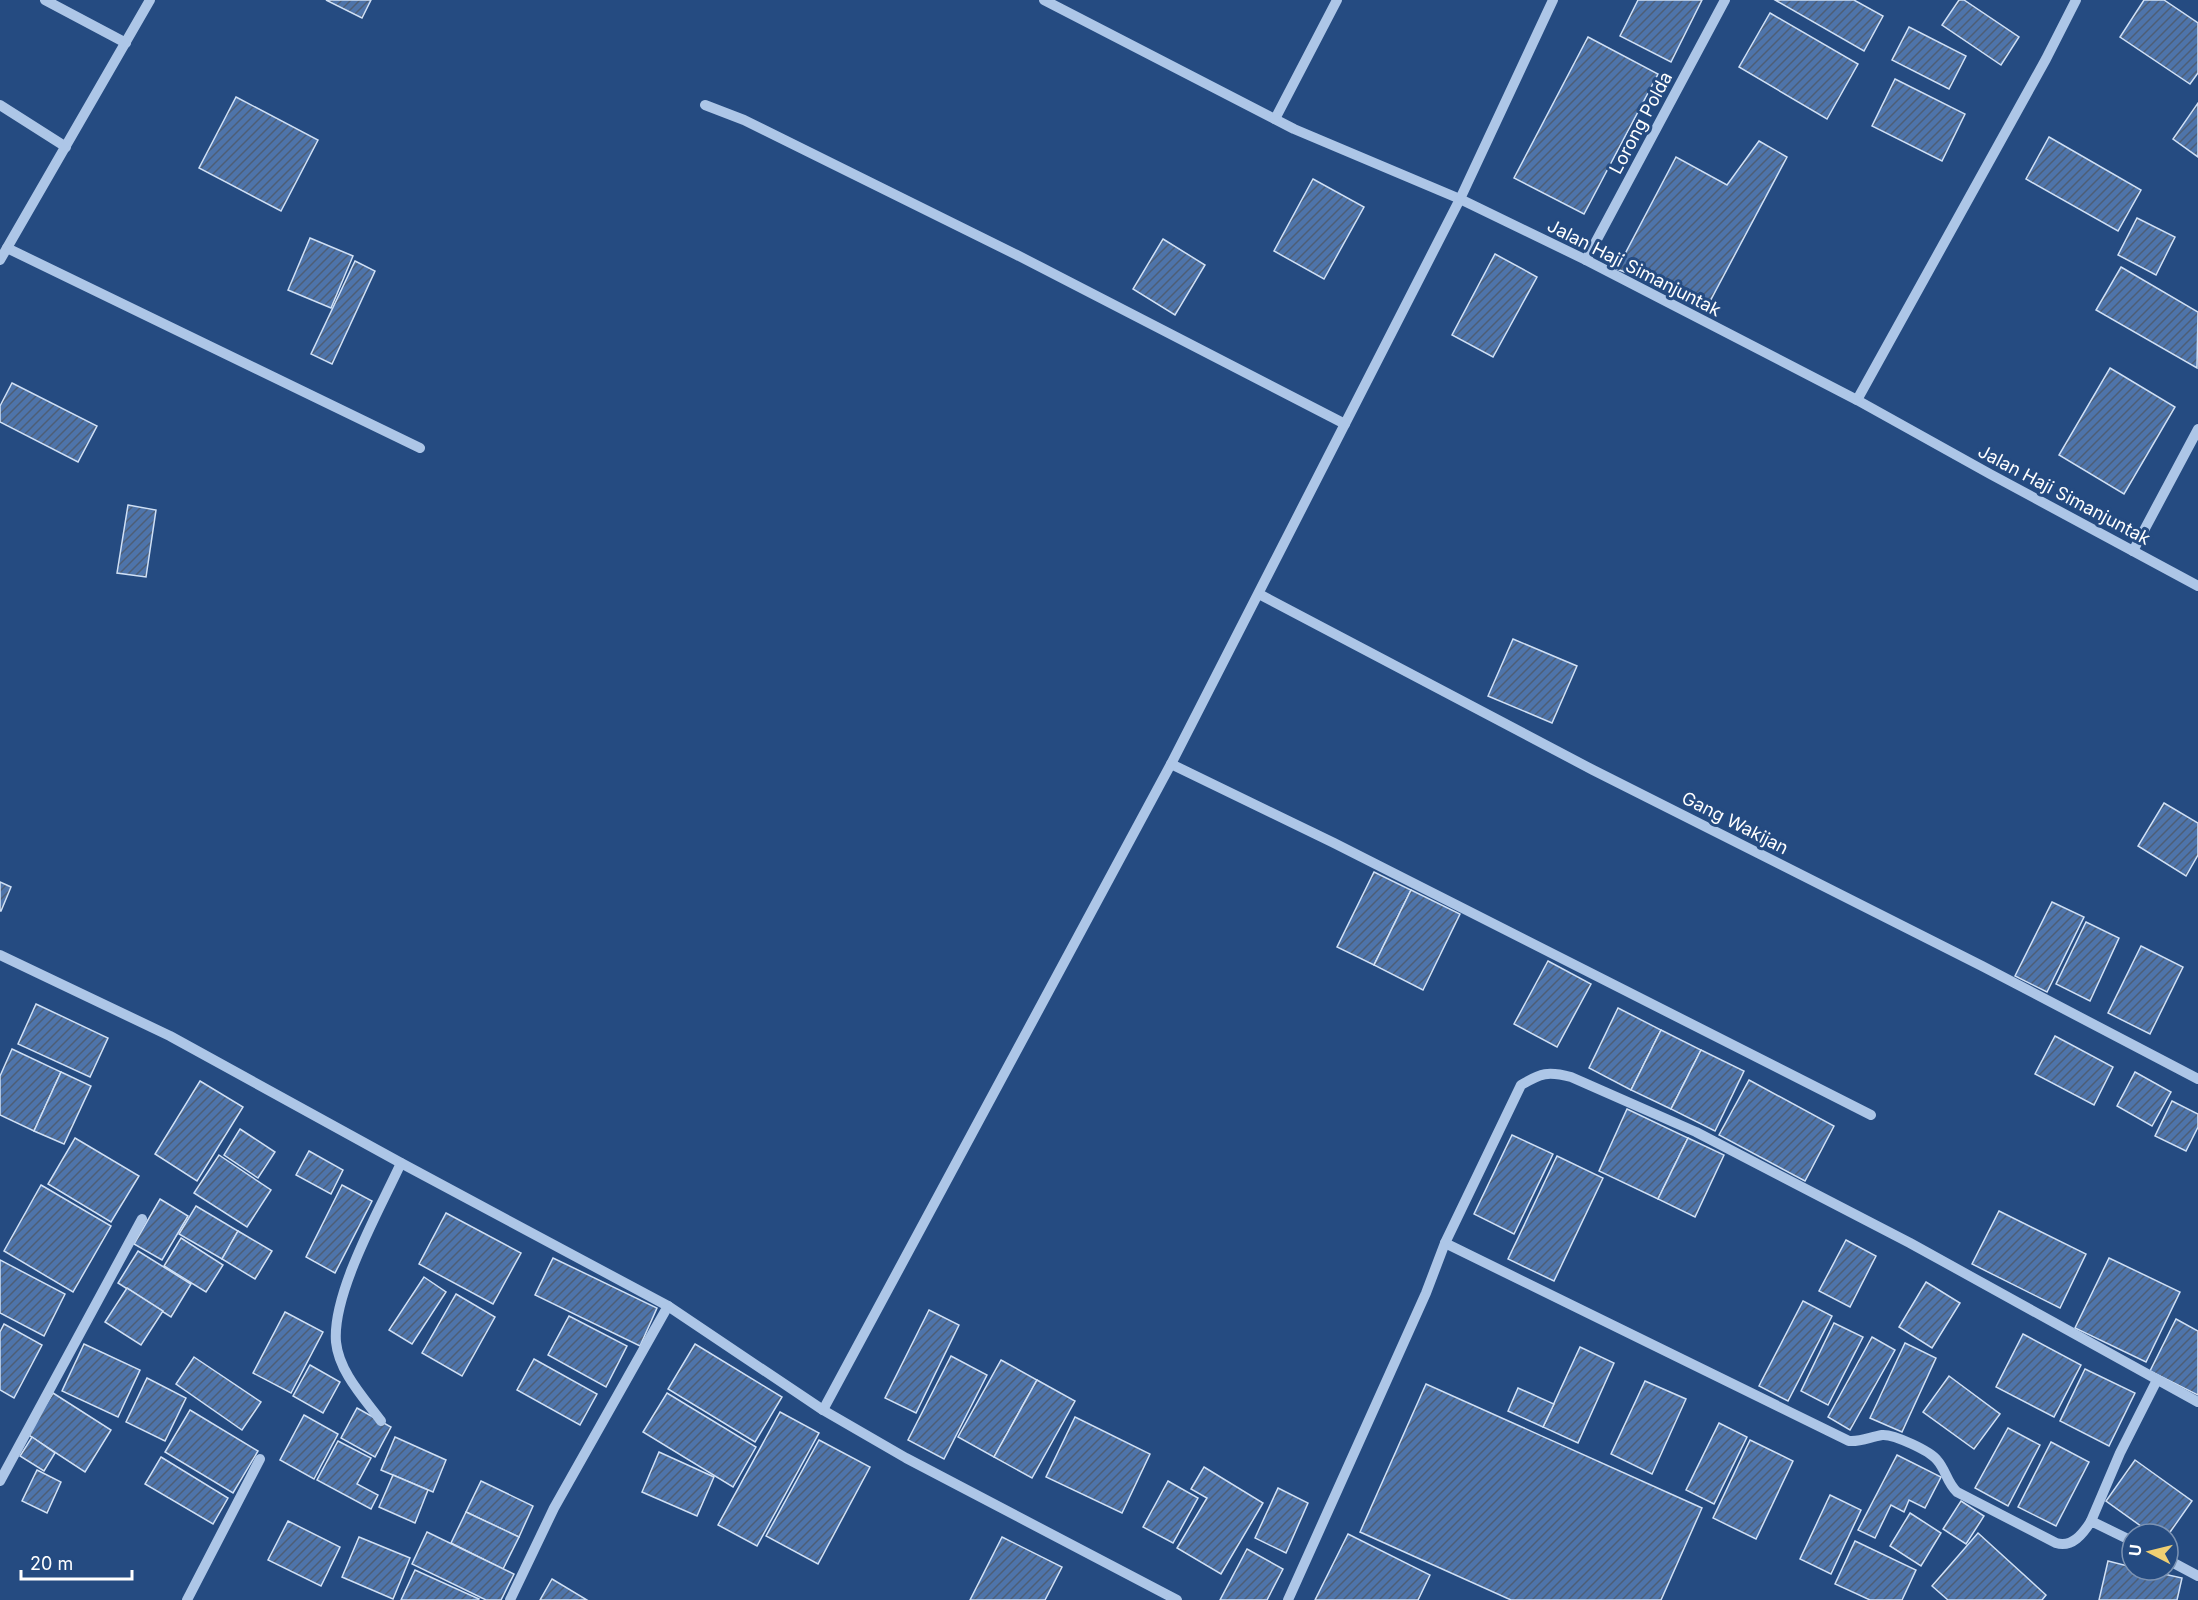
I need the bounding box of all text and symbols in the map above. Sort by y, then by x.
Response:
street label: Lorong Polda [1605,68,1676,177]
street label: Jalan Haji Simanjuntak [1544,215,1725,321]
street label: Jalan Haji Simanjuntak [1975,440,2154,549]
street label: Gang Wakijan [1679,787,1792,858]
north arrow [2120,1522,2180,1582]
scale bar [21,1543,132,1581]
text: U [2124,1543,2146,1557]
text: 20 m [30,1553,73,1574]

